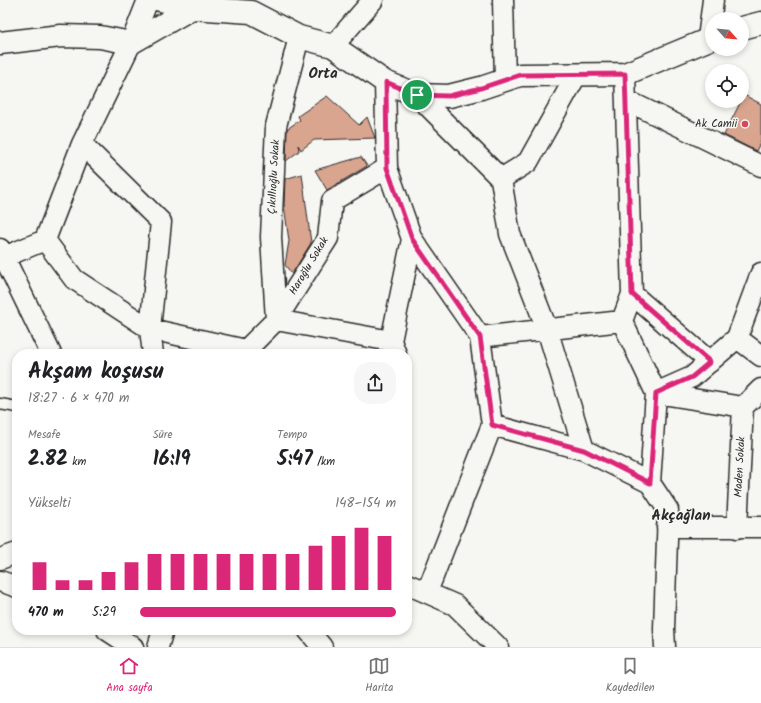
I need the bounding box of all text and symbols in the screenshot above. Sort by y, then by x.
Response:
north arrow [705,12,749,56]
map controls [705,12,749,108]
district label: Orta [308,62,338,86]
button: locate [705,64,749,108]
pin [400,78,434,112]
icon: arrive [406,84,428,106]
place label: Ak Camii [695,115,737,133]
marker: Ak Camii [740,119,750,129]
street label: Çıkıllıoğlu Sokak [263,138,285,215]
street label: Haroğlu Sokak [285,233,334,299]
text: Akşam koşusu [28,355,164,390]
button: share [354,362,396,404]
text: 18:27 · 6 × 470 m [28,388,129,409]
text: Mesafe [28,426,61,444]
text: Süre [153,426,172,444]
text: Tempo [277,426,307,444]
street label: Maden Sokak [729,435,751,498]
text: 2.82 [28,444,68,476]
text: 16:19 [153,444,191,476]
text: 5:47 [277,444,313,476]
text: km [68,453,86,471]
text: /km [313,453,335,471]
text: Yükselti [28,493,71,514]
text: 148–154 m [335,493,396,514]
district label: Akçağlan [652,504,710,528]
text: 470 m [28,602,64,623]
text: 5:29 [92,602,116,623]
tab: Ana sayfa [106,655,153,697]
tab: Harita [365,655,393,697]
tab: Kaydedilen [606,655,655,697]

